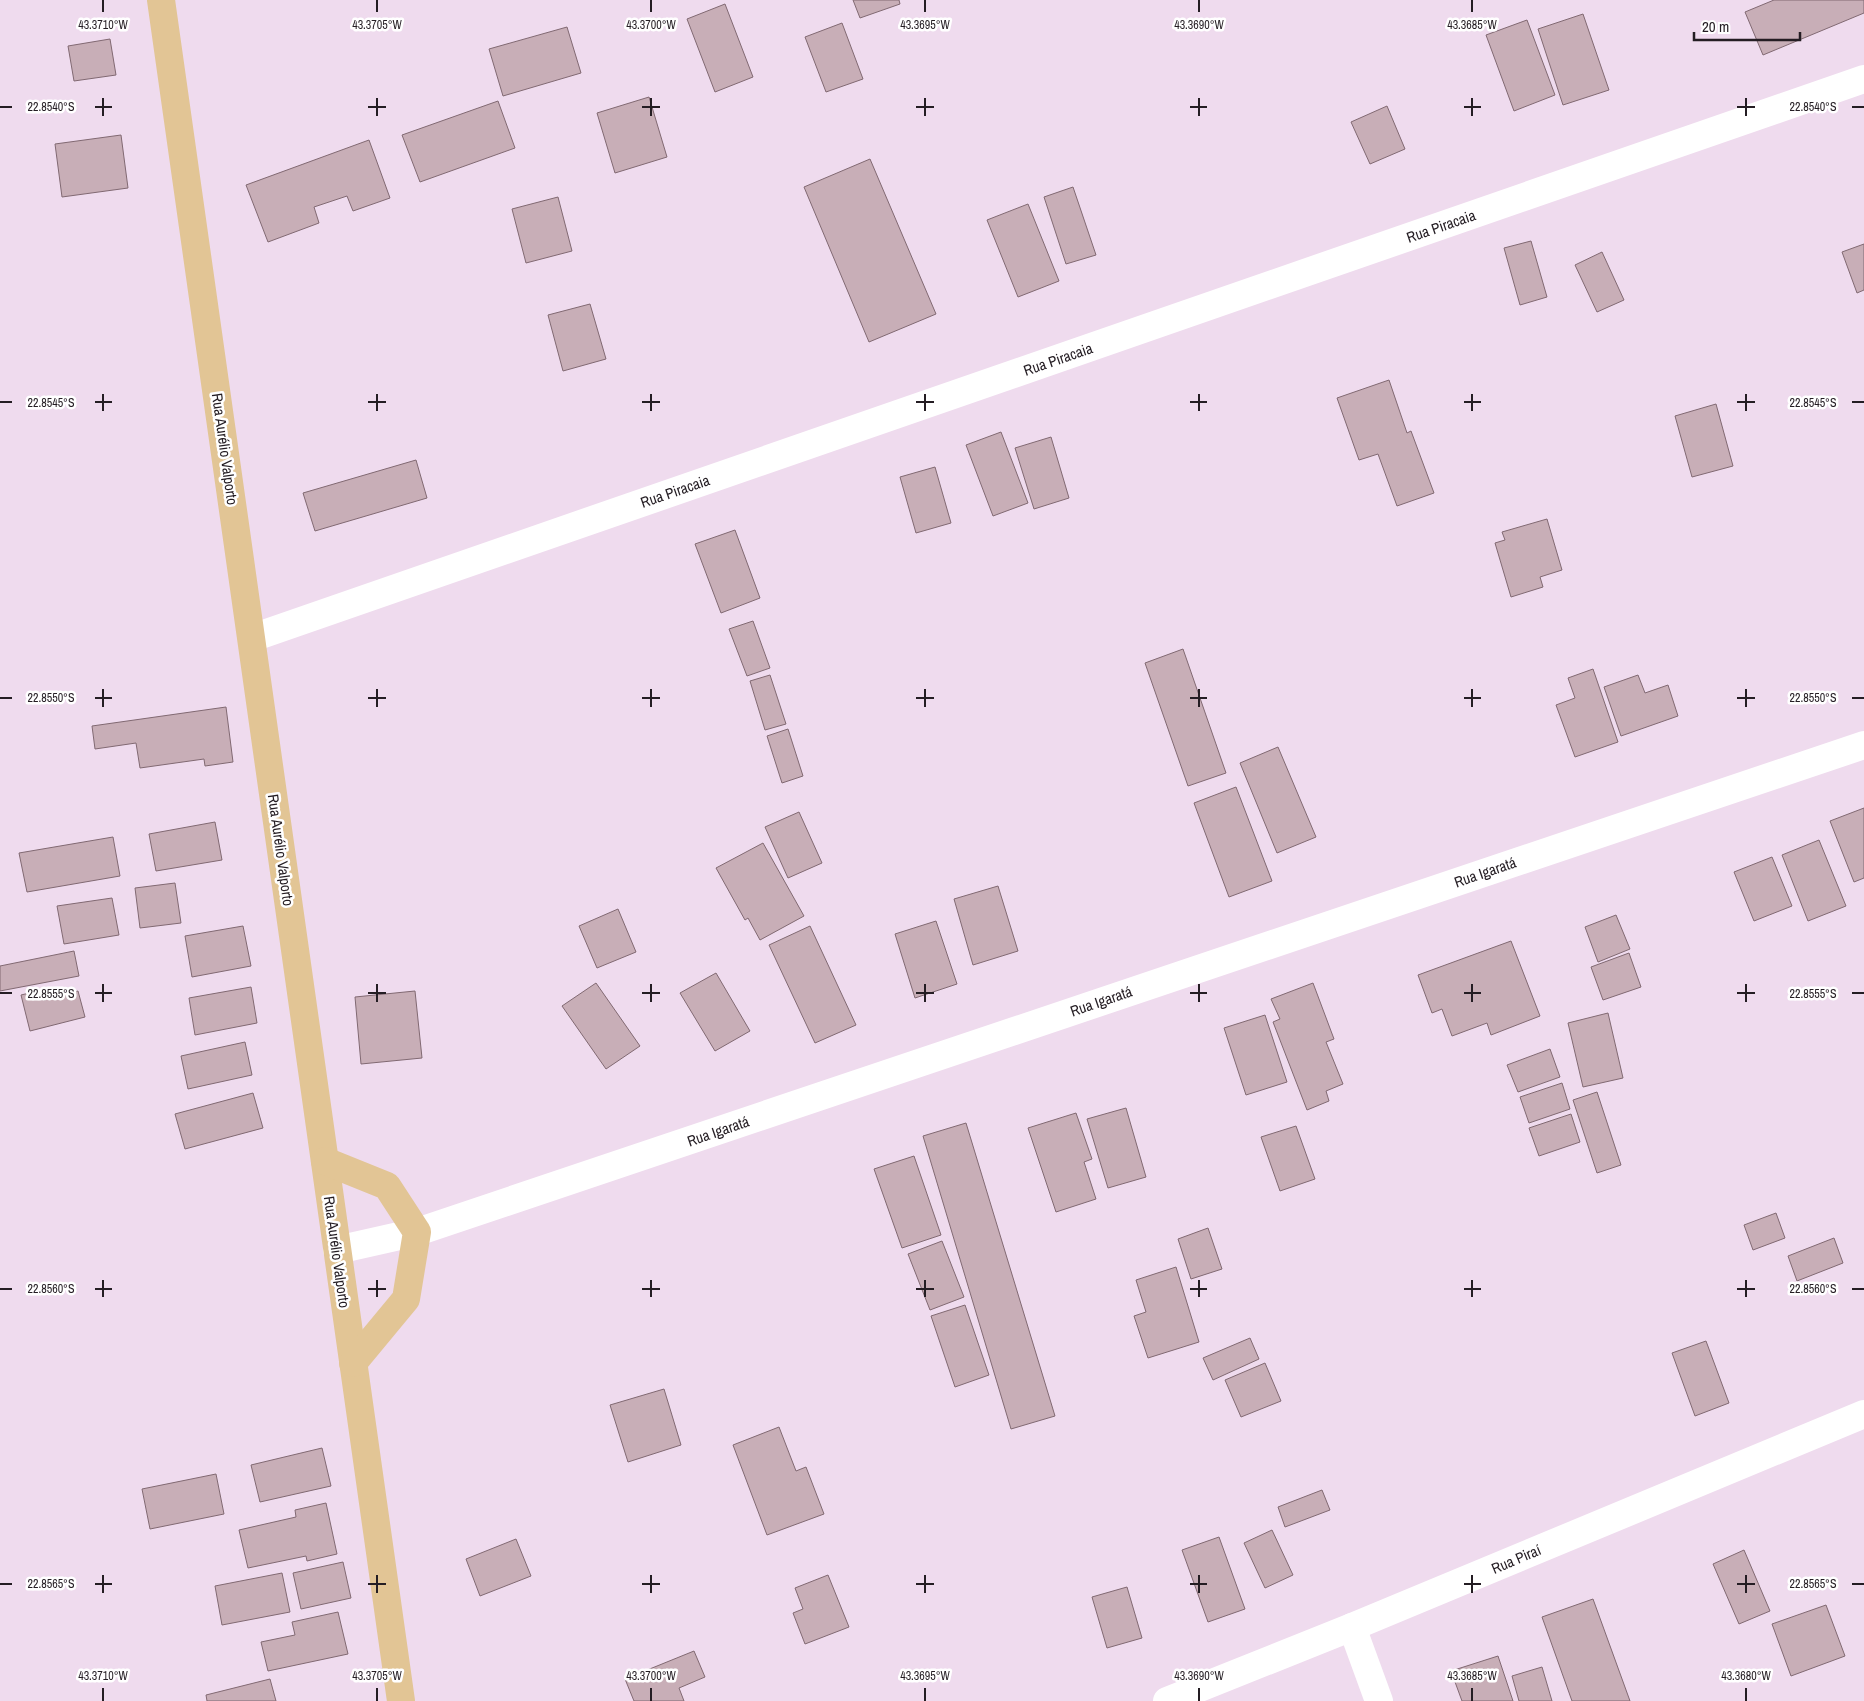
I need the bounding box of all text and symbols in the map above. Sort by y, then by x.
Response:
scale bar [1694,10,1800,42]
text: 20 m [1702,16,1729,37]
text: 43.3710°W [78,17,129,33]
text: 43.3705°W [352,17,403,33]
text: 43.3700°W [626,17,677,33]
text: 43.3695°W [900,17,951,33]
text: 43.3690°W [1174,17,1225,33]
text: 43.3685°W [1447,17,1498,33]
text: 22.8540°S [28,99,75,115]
text: 22.8540°S [1790,99,1837,115]
street label: Rua Piracaia [1404,204,1479,248]
street label: Rua Piracaia [1021,337,1096,381]
street label: Rua Aurélio Valporto [207,392,243,506]
text: 22.8545°S [28,395,75,411]
text: 22.8545°S [1790,395,1837,411]
street label: Rua Piracaia [638,469,713,513]
text: 22.8550°S [28,690,75,706]
text: 22.8550°S [1790,690,1837,706]
street label: Rua Aurélio Valporto [263,793,299,907]
street label: Rua Igaratá [1451,852,1519,892]
street label: Rua Igaratá [1067,981,1135,1021]
text: 22.8555°S [28,986,75,1002]
text: 22.8555°S [1790,986,1837,1002]
street label: Rua Igaratá [684,1111,752,1151]
street label: Rua Aurélio Valporto [319,1195,355,1309]
text: 22.8560°S [28,1281,75,1297]
text: 22.8560°S [1790,1281,1837,1297]
street label: Rua Piraí [1488,1539,1545,1579]
text: 22.8565°S [28,1576,75,1592]
text: 22.8565°S [1790,1576,1837,1592]
text: 43.3710°W [78,1668,129,1684]
text: 43.3705°W [352,1668,403,1684]
text: 43.3700°W [626,1668,677,1684]
text: 43.3695°W [900,1668,951,1684]
text: 43.3690°W [1174,1668,1225,1684]
text: 43.3685°W [1447,1668,1498,1684]
text: 43.3680°W [1721,1668,1772,1684]

